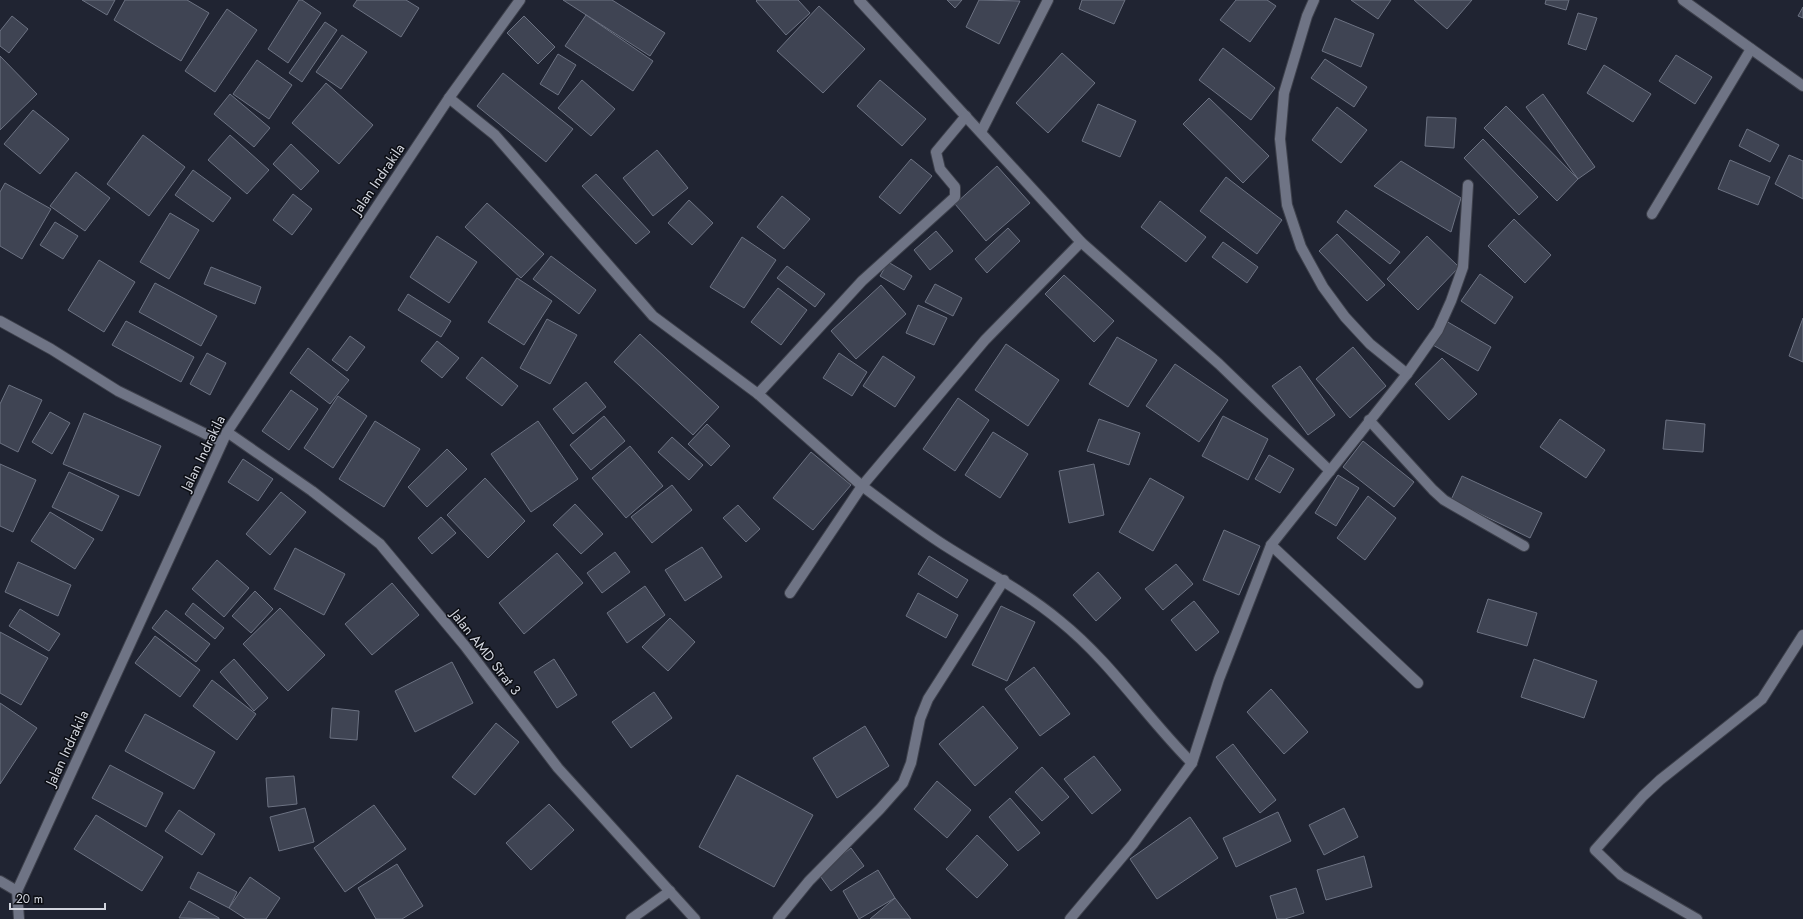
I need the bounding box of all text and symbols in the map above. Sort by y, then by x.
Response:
street label: Jalan Indrakila [346,140,409,220]
street label: Jalan Indrakila [175,412,230,496]
street label: Jalan AMD Strat 3 [445,603,526,699]
street label: Jalan Indrakila [40,707,93,791]
scale bar [10,885,105,911]
text: 20 m [16,890,43,908]

